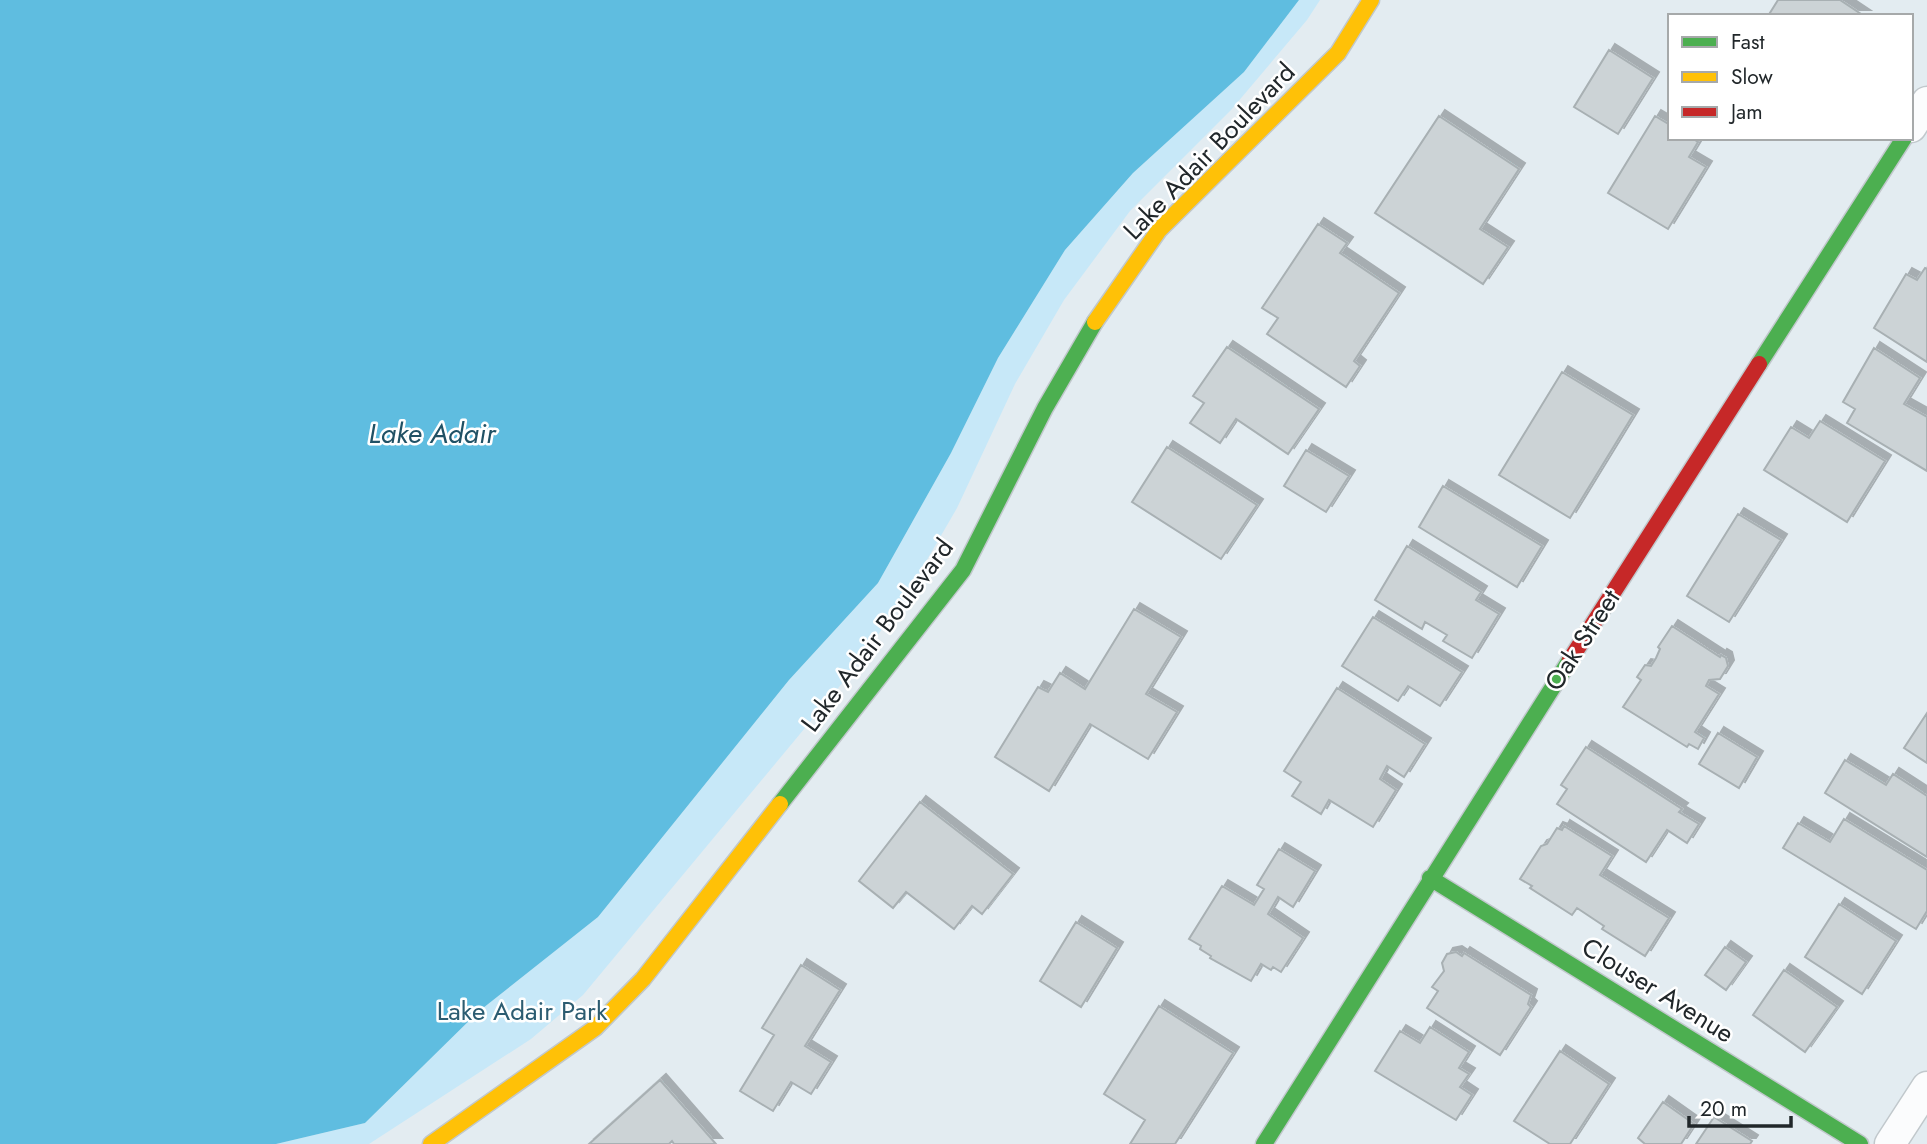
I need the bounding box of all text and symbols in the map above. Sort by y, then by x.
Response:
legend [1668,14,1913,140]
text: Fast [1731,27,1764,57]
street label: Lake Adair Boulevard [1114,54,1304,248]
text: Slow [1731,62,1773,92]
text: Jam [1728,97,1763,127]
water label: Lake Adair [369,413,497,454]
street label: Lake Adair Boulevard [792,530,962,740]
street label: Oak Street [1535,581,1629,698]
street label: Clouser Avenue [1574,928,1742,1052]
park label: Lake Adair Park [437,992,608,1030]
scale bar [1689,1084,1790,1128]
text: 20 m [1700,1094,1747,1124]

